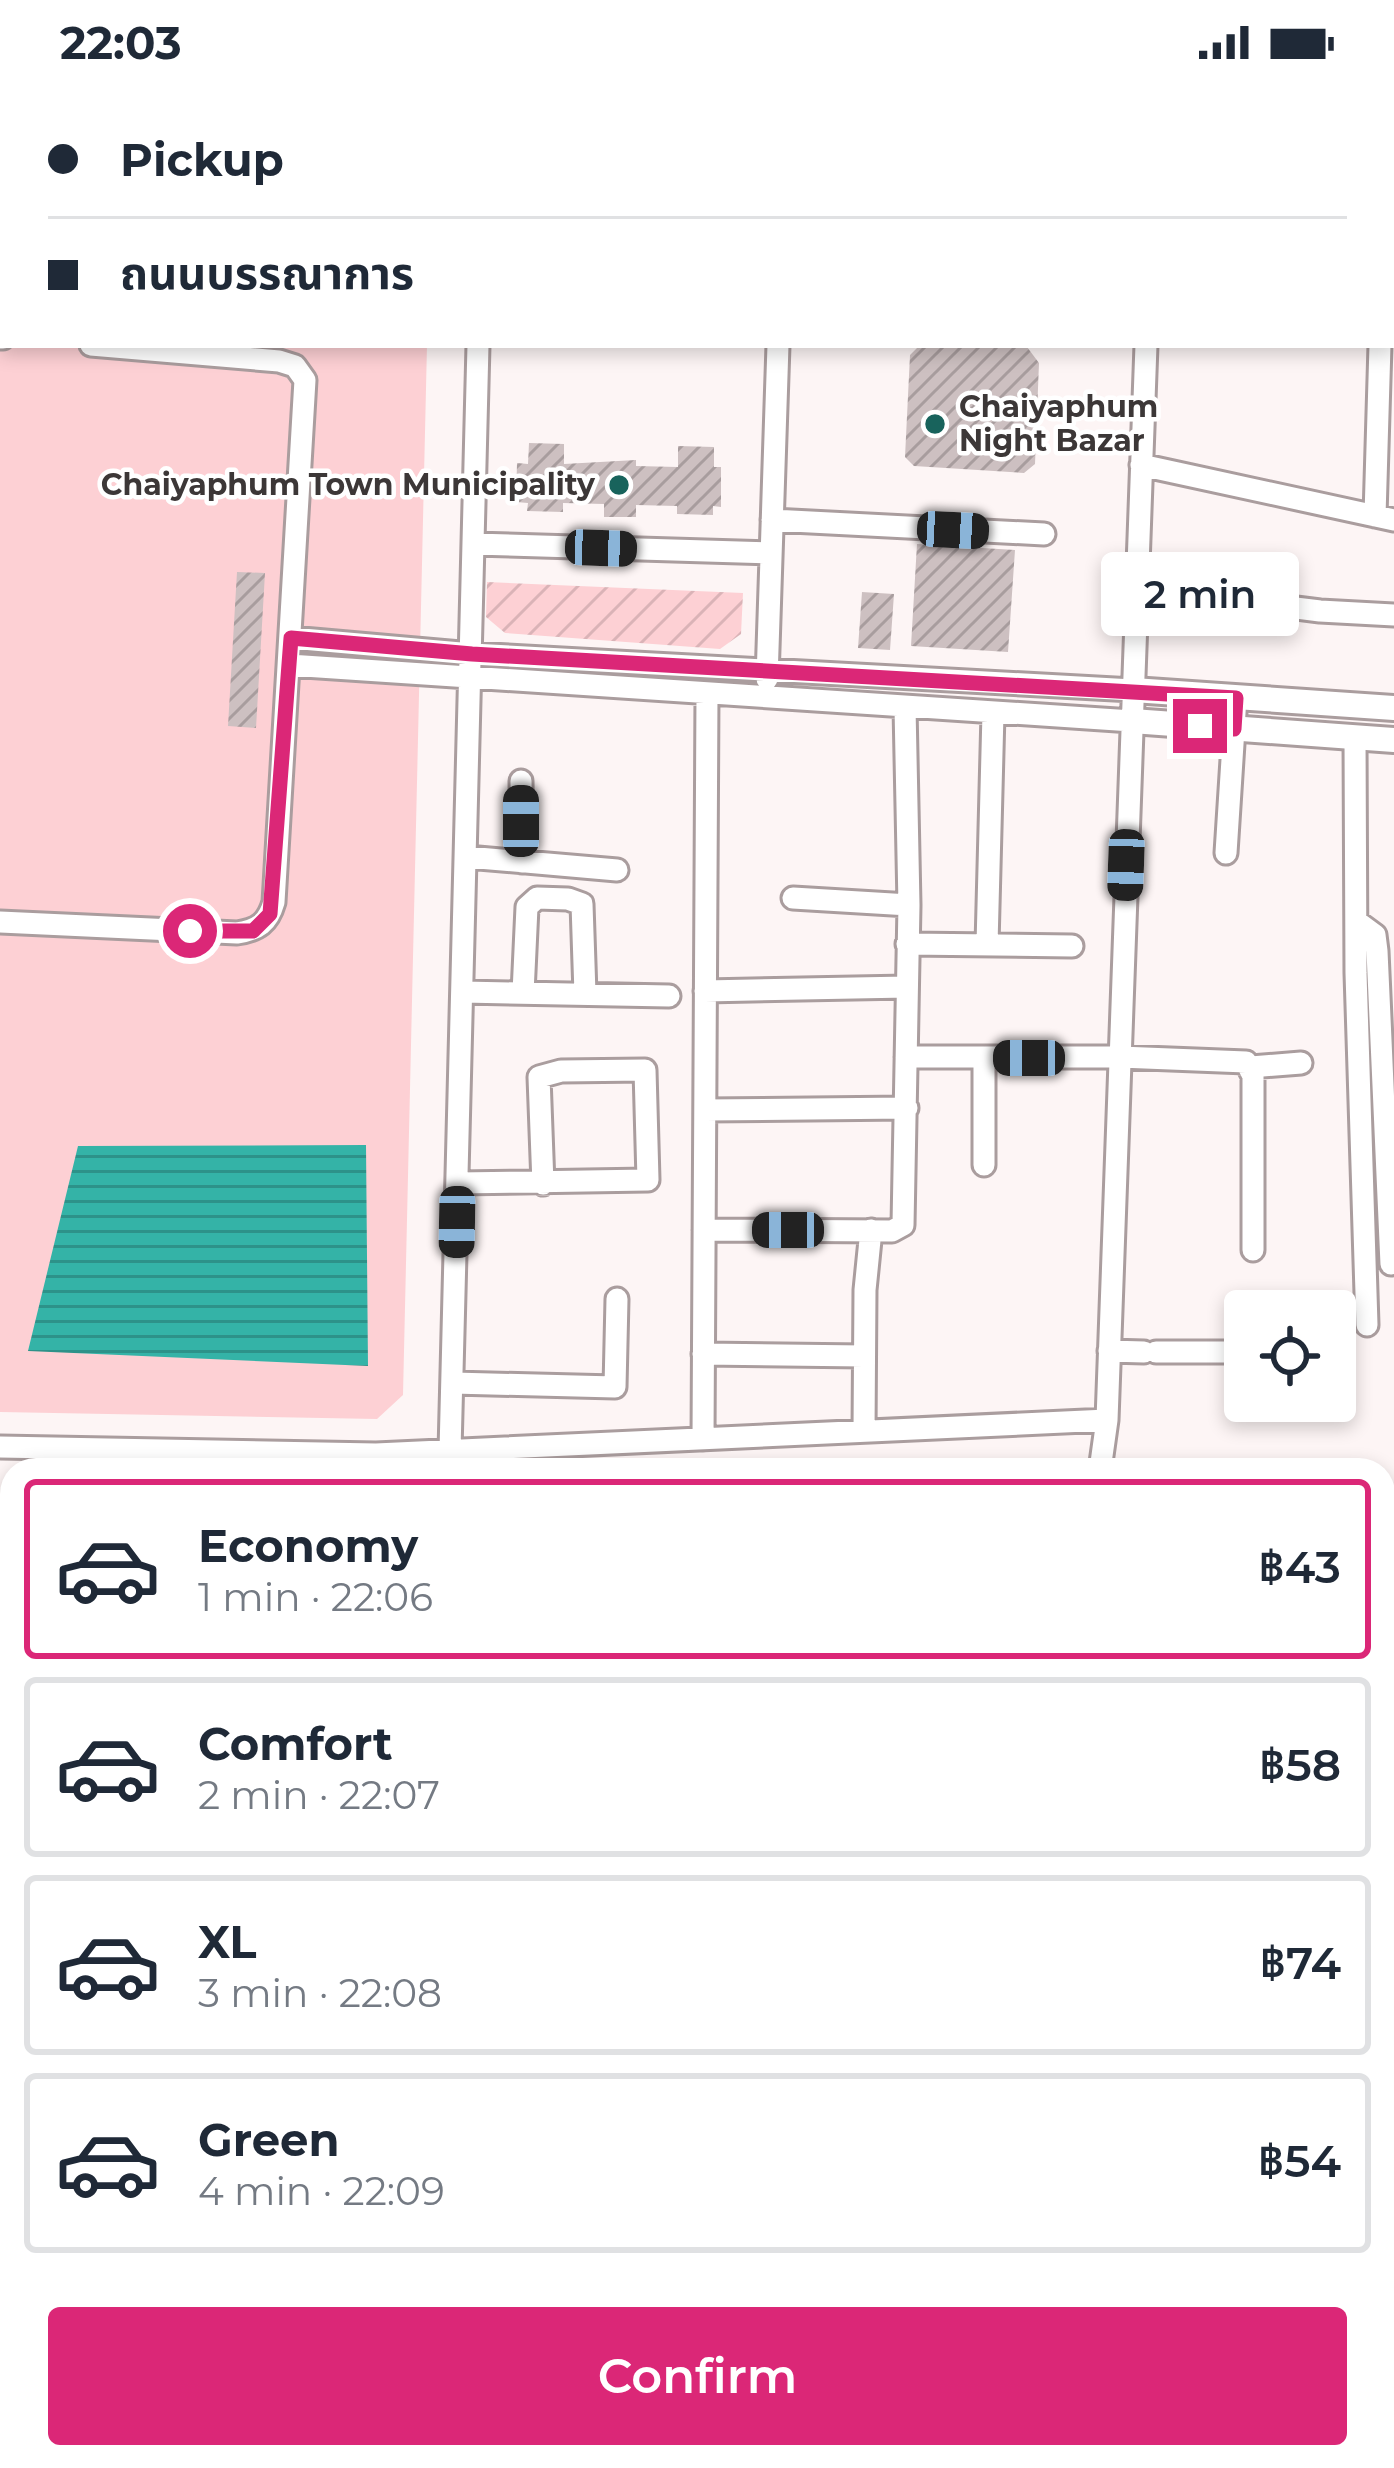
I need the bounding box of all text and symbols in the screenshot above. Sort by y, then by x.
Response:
text: 22:03 [60,15,182,70]
text: Pickup [120,132,284,187]
text: ถนนบรรณาการ [120,245,414,300]
place label: Chaiyaphum Night Bazar [959,388,1158,459]
marker: Chaiyaphum Night Bazar [922,411,948,437]
place label: Chaiyaphum Town Municipality [101,466,596,503]
marker: Chaiyaphum Town Municipality [606,472,632,498]
car [916,510,990,550]
car [564,529,638,567]
callout: 2 min [1101,552,1299,636]
text: 2 min [1144,570,1256,618]
route end [1173,699,1227,753]
car [503,785,539,857]
car [1107,828,1145,902]
route start [163,904,217,958]
car [993,1040,1065,1076]
car [438,1186,476,1258]
car [752,1212,824,1248]
map controls [1224,1290,1356,1422]
button: locate [1224,1290,1356,1422]
icon: car [54,1515,162,1623]
text: Economy [198,1518,418,1573]
text: ฿43 [1258,1539,1341,1594]
text: 1 min · 22:06 [198,1573,433,1621]
icon: car [54,1713,162,1821]
text: Comfort [198,1716,393,1771]
text: ฿58 [1259,1737,1341,1792]
text: 2 min · 22:07 [198,1771,440,1819]
icon: car [54,1911,162,2019]
text: XL [198,1914,256,1969]
text: ฿74 [1260,1935,1341,1990]
text: 3 min · 22:08 [198,1969,442,2017]
icon: car [54,2109,162,2217]
text: Green [198,2112,340,2167]
text: ฿54 [1258,2133,1341,2188]
text: 4 min · 22:09 [198,2167,445,2215]
button: Confirm [48,2307,1347,2445]

